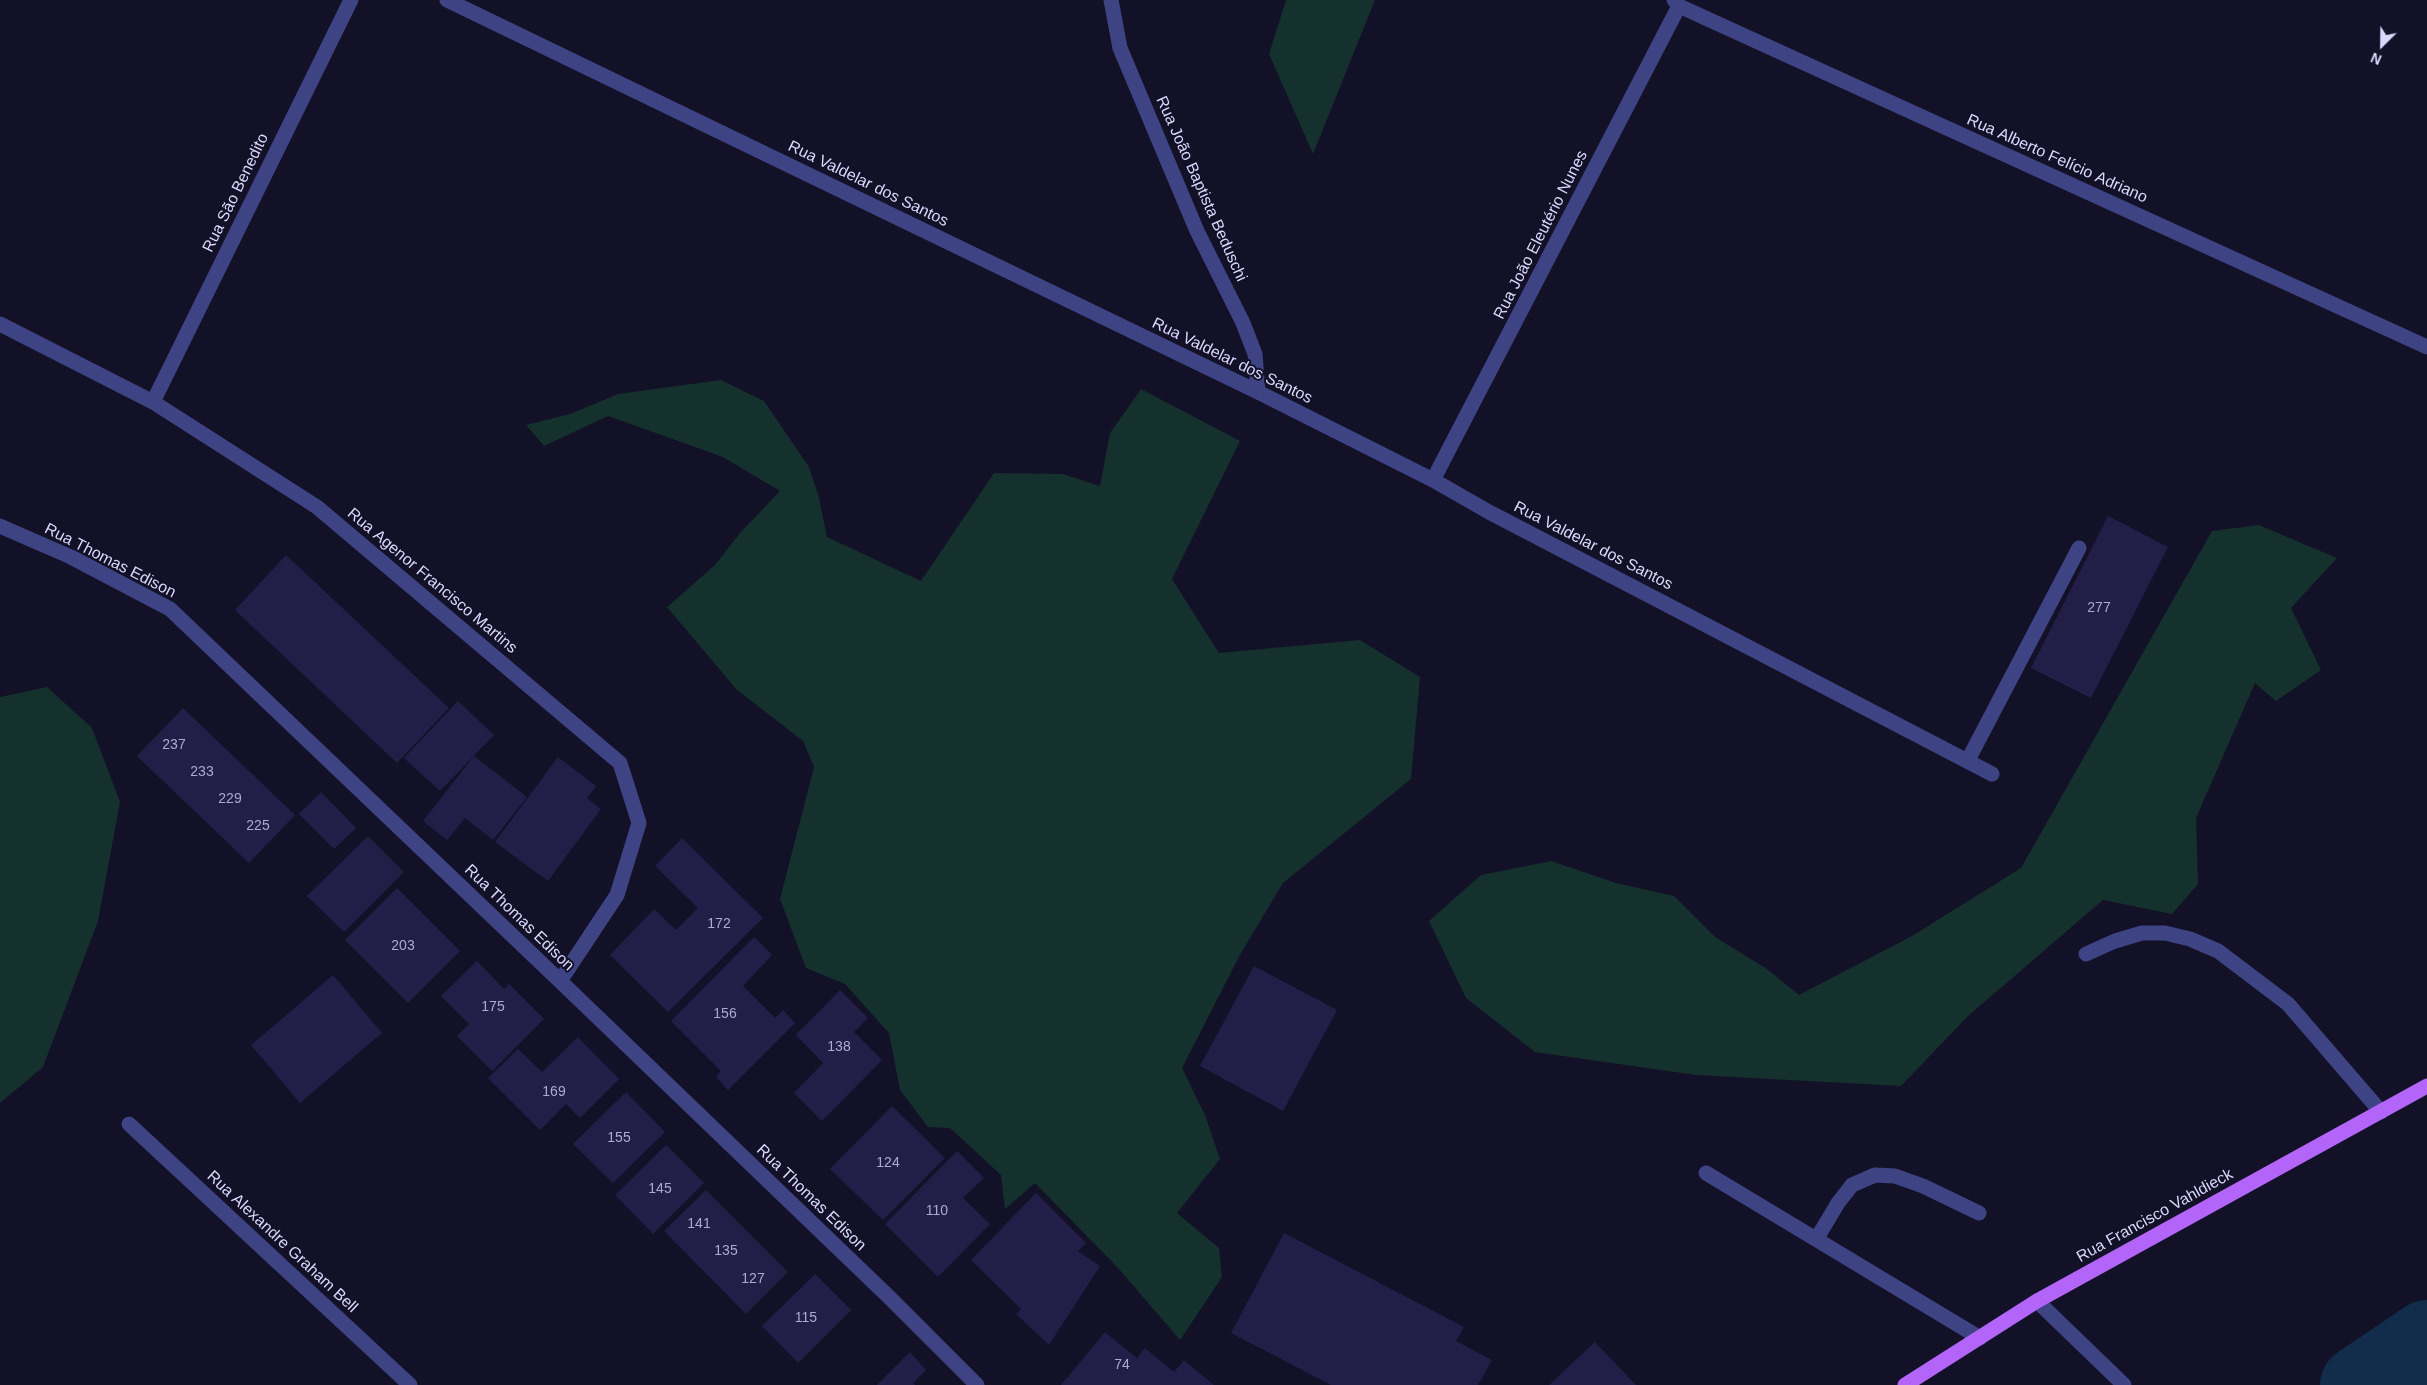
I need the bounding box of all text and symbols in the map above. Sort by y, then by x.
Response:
north arrow [2357,20,2407,70]
text: N [2368,49,2384,68]
street label: Rua João Baptista Beduschi [1151,93,1251,285]
street label: Rua Alberto Felício Adriano [1964,110,2150,208]
street label: Rua São Benedito [199,130,273,256]
street label: Rua Valdelar dos Santos [785,137,951,231]
street label: Rua João Eleutério Nunes [1490,147,1592,323]
street label: Rua Valdelar dos Santos [1149,314,1315,408]
street label: Rua Valdelar dos Santos [1510,498,1676,594]
street label: Rua Agenor Francisco Martins [343,504,521,658]
street label: Rua Thomas Edison [41,520,179,602]
house number: 277 [2087,600,2111,616]
house number: 237 [162,737,186,753]
house number: 233 [190,764,214,780]
house number: 229 [218,791,242,807]
house number: 225 [246,818,270,834]
street label: Rua Thomas Edison [460,861,578,975]
house number: 172 [707,916,731,932]
house number: 203 [391,938,415,954]
house number: 175 [481,999,505,1015]
house number: 156 [713,1006,737,1022]
house number: 138 [827,1039,851,1055]
house number: 169 [542,1084,566,1100]
house number: 155 [607,1130,631,1146]
street label: Rua Thomas Edison [752,1141,870,1255]
house number: 124 [876,1155,900,1171]
street label: Rua Francisco Vahldieck [2073,1165,2237,1267]
street label: Rua Alexandre Graham Bell [203,1167,361,1317]
house number: 145 [648,1181,672,1197]
house number: 110 [926,1203,948,1219]
house number: 141 [687,1216,711,1232]
house number: 135 [714,1243,738,1259]
house number: 127 [741,1271,765,1287]
house number: 115 [795,1310,817,1326]
house number: 74 [1114,1357,1130,1373]

